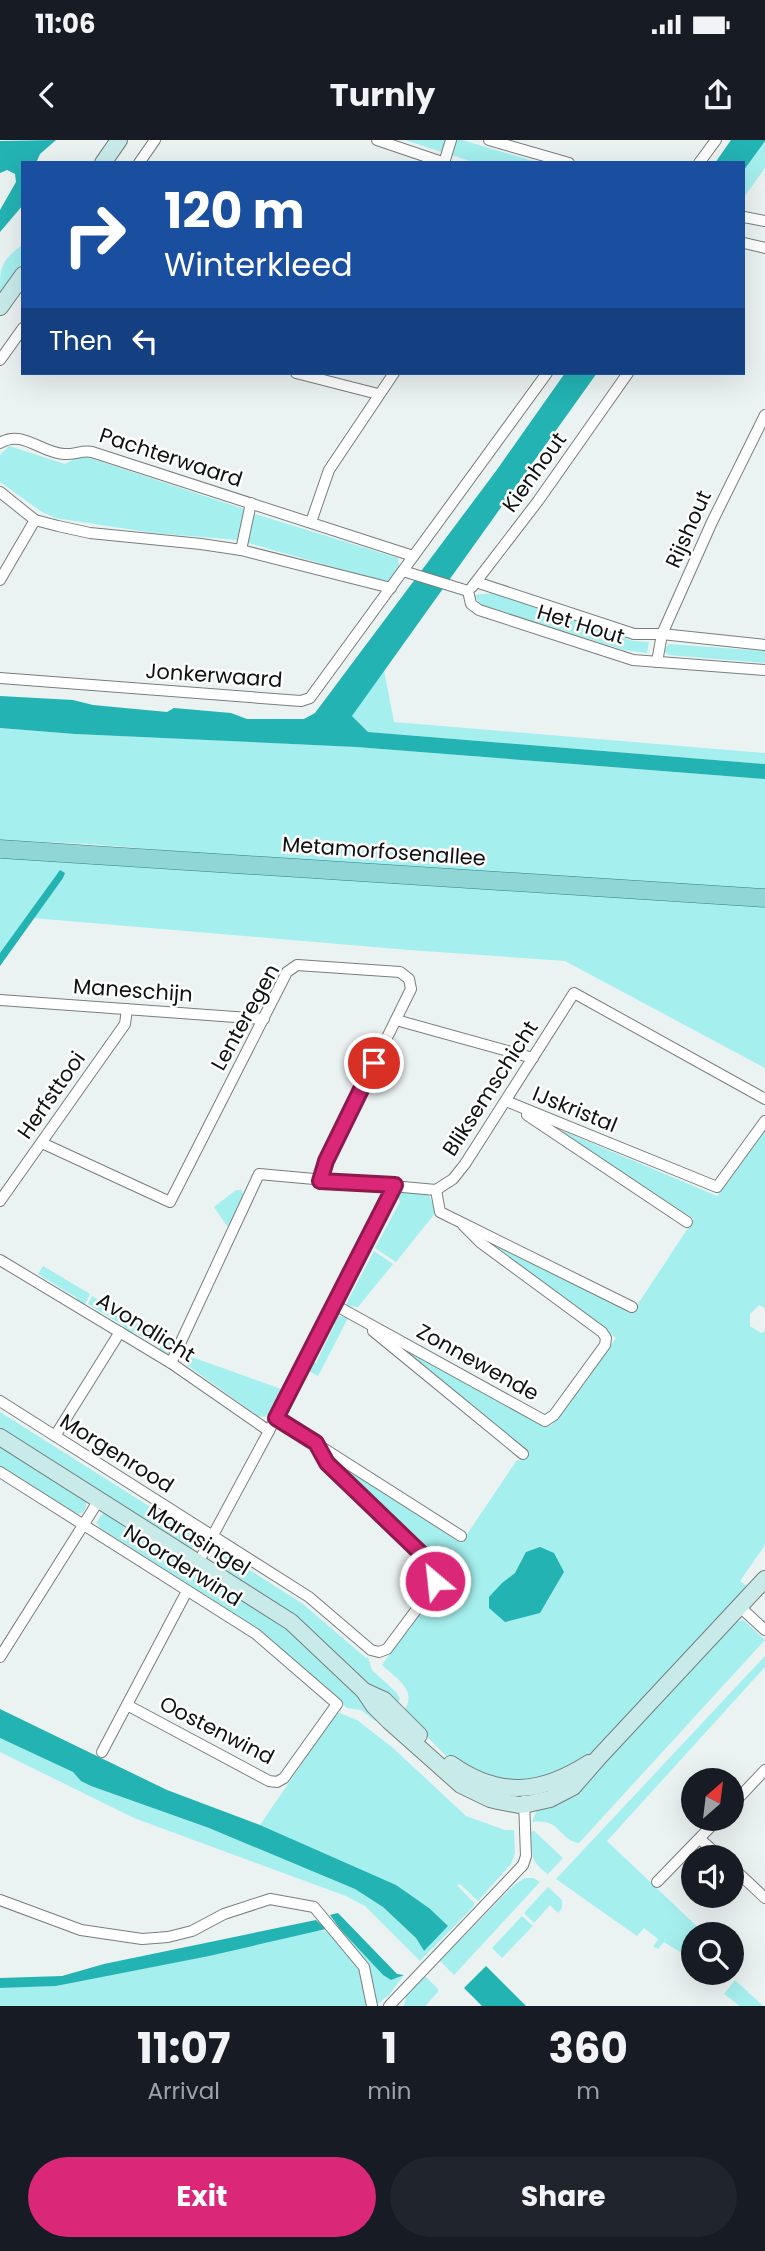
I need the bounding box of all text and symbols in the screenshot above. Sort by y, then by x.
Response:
text: 11:06 [35,6,95,42]
text: Turnly [330,72,435,117]
icon: back [28,76,66,114]
icon: share [699,76,737,114]
text: 120 m [164,177,305,245]
icon: right [49,189,140,280]
text: Winterkleed [164,242,353,287]
icon: left [126,322,164,360]
text: Then [49,323,112,359]
street label: Pachterwaard [96,420,246,494]
street label: Kienhout [495,426,573,518]
street label: Rijshout [658,486,718,572]
street label: Het Hout [534,597,628,651]
street label: Jonkerwaard [144,656,284,694]
street label: Metamorfosenallee [281,829,487,873]
street label: Lenteregen [204,958,286,1076]
street label: Maneschijn [72,971,194,1009]
street label: Bliksemschicht [435,1015,545,1161]
pin [344,1033,404,1093]
icon: arrive [355,1044,393,1082]
street label: Herfsttooi [10,1045,92,1145]
street label: IJskristal [528,1079,622,1139]
street label: Avondlicht [91,1285,201,1369]
street label: Zonnewende [412,1316,544,1408]
street label: Morgenrood [55,1407,179,1499]
street label: Marasingel [142,1496,256,1582]
street label: Noorderwind [118,1517,248,1613]
position arrow [398,1544,472,1618]
street label: Oostenwind [155,1689,279,1771]
north arrow [681,1768,744,1830]
map controls [681,1768,744,1985]
button: sound [681,1845,744,1908]
button: search [681,1922,744,1985]
text: 11:07 [137,2019,230,2078]
text: 1 [381,2019,397,2078]
text: 360 [548,2019,628,2078]
text: Arrival [147,2075,220,2107]
text: min [367,2075,411,2107]
text: m [576,2075,600,2107]
button: Exit [28,2157,376,2237]
button: Share [390,2157,737,2237]

